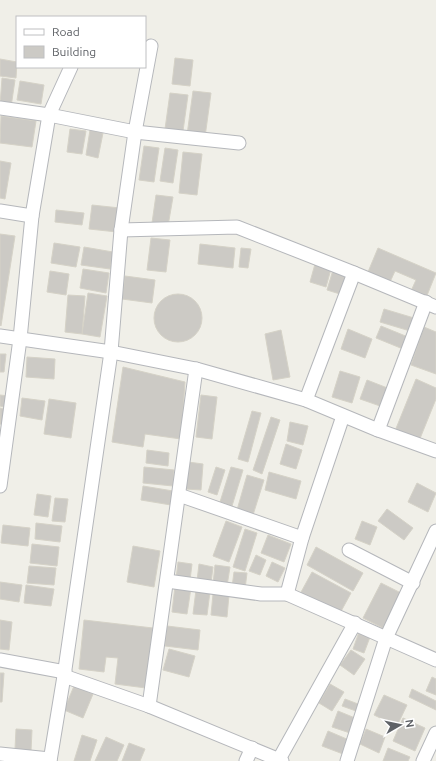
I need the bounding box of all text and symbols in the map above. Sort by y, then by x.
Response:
legend [16,16,146,68]
text: Road [52,25,80,38]
text: Building [52,45,96,58]
north arrow [380,705,420,745]
text: N [403,718,416,728]

